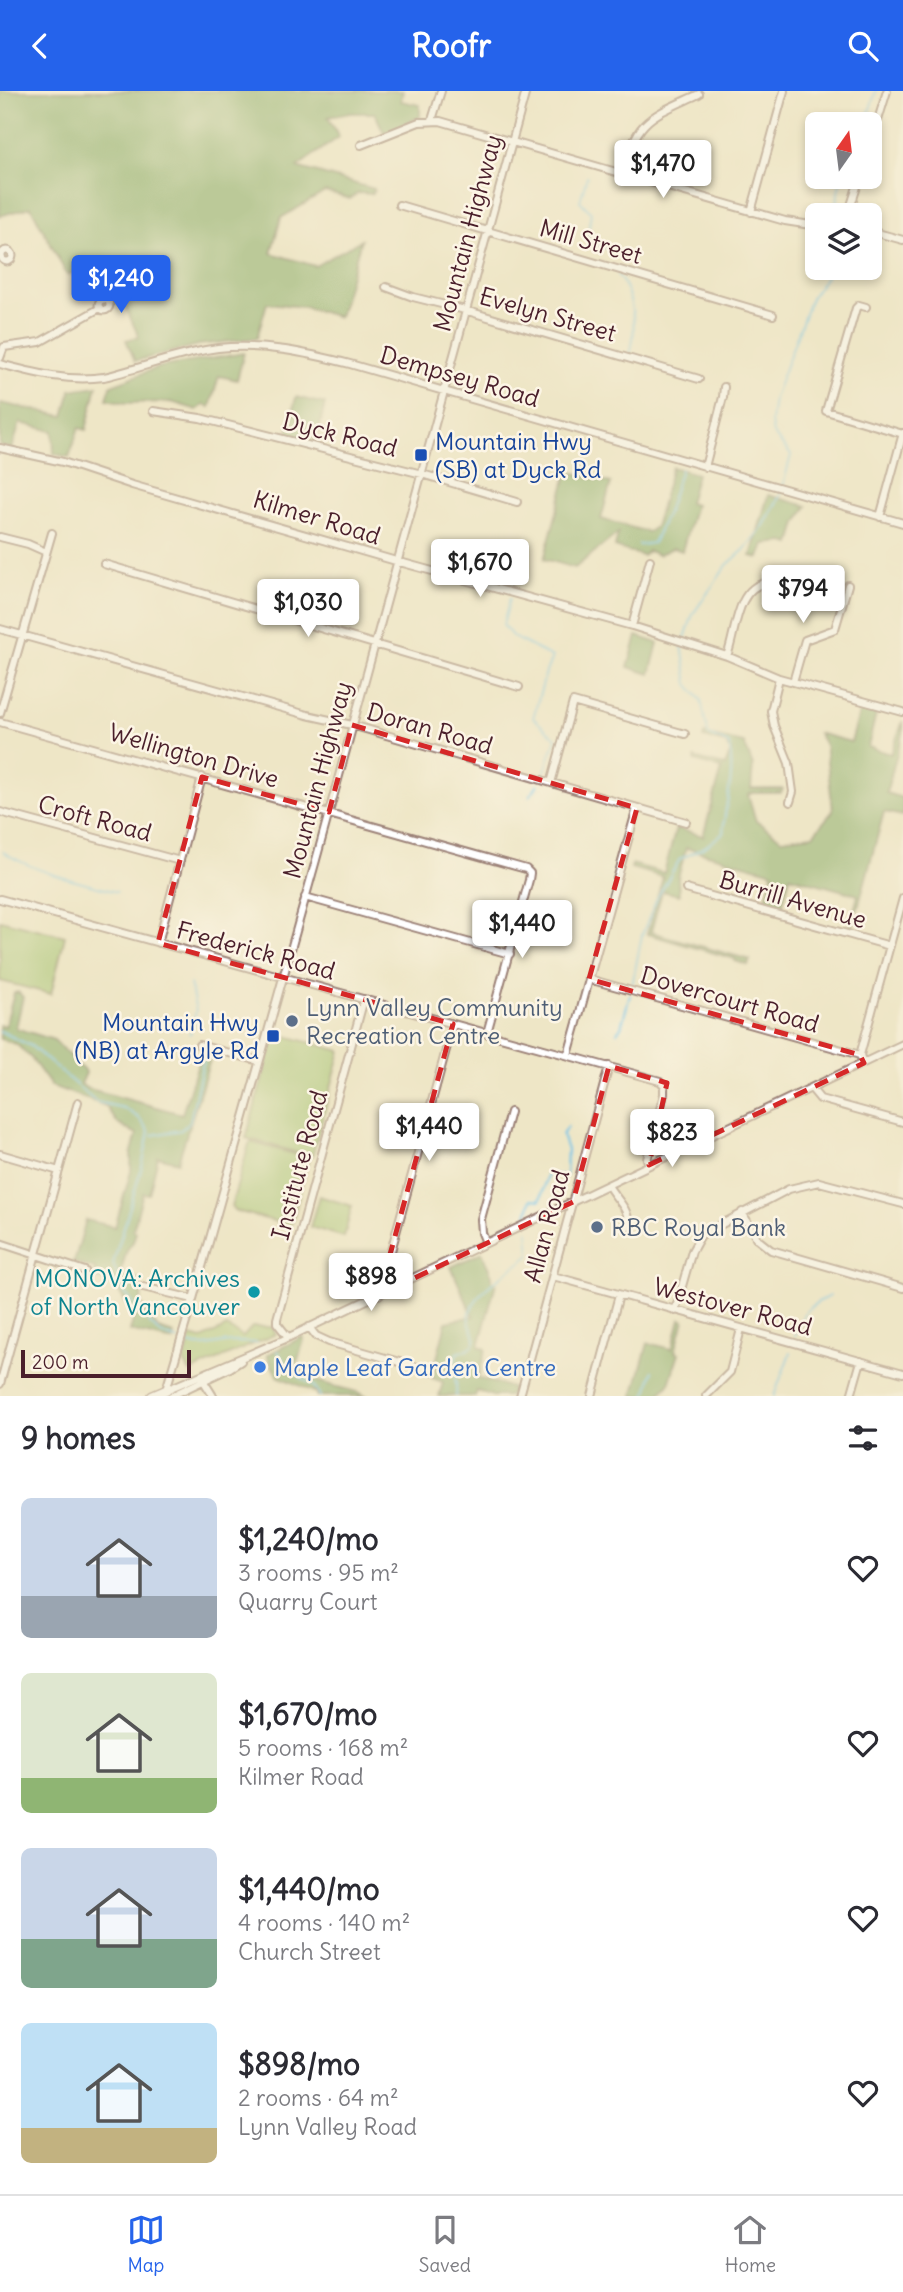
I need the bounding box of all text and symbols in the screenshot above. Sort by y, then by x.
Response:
text: Roofr [412,25,491,66]
icon: back [21,27,59,65]
icon: search [844,27,882,65]
north arrow [805,112,882,189]
map controls [805,112,882,280]
street label: Mountain Highway [426,131,508,335]
pin: $1,470 [606,141,720,200]
text: $1,470 [630,148,696,177]
button: layers [805,203,882,280]
street label: Mill Street [536,212,646,270]
pin: $1,240 [64,255,178,315]
text: $1,240 [88,263,154,292]
street label: Evelyn Street [476,280,620,348]
street label: Dempsey Road [377,339,543,413]
street label: Dyck Road [280,405,400,463]
place label: Mountain Hwy (SB) at Dyck Rd [435,426,601,484]
marker: Mountain Hwy (SB) at Dyck Rd [413,447,429,463]
street label: Kilmer Road [250,483,384,551]
pin: $1,670 [423,539,537,599]
text: $1,670 [447,547,513,576]
pin: $794 [762,566,844,625]
text: $794 [778,573,828,602]
pin: $1,030 [251,580,365,639]
text: $1,030 [273,587,343,616]
street label: Mountain Highway [276,678,358,882]
street label: Doran Road [364,696,496,760]
street label: Wellington Drive [106,716,282,794]
street label: Croft Road [35,788,155,848]
street label: Burrill Avenue [716,864,870,934]
pin: $1,440 [465,901,579,960]
text: $1,440 [488,908,556,937]
street label: Frederick Road [173,914,339,986]
street label: Dovercourt Road [637,959,823,1039]
place label: Lynn Valley Community Recreation Centre [306,992,563,1050]
place label: Mountain Hwy (NB) at Argyle Rd [74,1007,259,1065]
marker: Lynn Valley Community Recreation Centre [284,1013,300,1029]
marker: Mountain Hwy (NB) at Argyle Rd [265,1028,281,1044]
street label: Institute Road [265,1087,333,1243]
pin: $1,440 [372,1103,486,1163]
pin: $823 [631,1109,713,1169]
text: $1,440 [395,1111,463,1140]
text: $823 [646,1117,698,1146]
street label: Allan Road [517,1166,575,1286]
place label: RBC Royal Bank [611,1212,786,1242]
marker: RBC Royal Bank [589,1219,605,1235]
pin: $898 [330,1253,412,1313]
text: $898 [345,1261,397,1290]
place label: MONOVA: Archives of North Vancouver [30,1263,240,1321]
street label: Westover Road [651,1270,815,1342]
marker: MONOVA: Archives of North Vancouver [246,1284,262,1300]
scale bar [21,1347,191,1379]
text: 200 m [32,1350,89,1374]
place label: Maple Leaf Garden Centre [274,1352,556,1382]
marker: Maple Leaf Garden Centre [252,1359,268,1375]
text: 9 homes [21,1419,136,1457]
icon: filters [844,1419,882,1457]
text: $1,240/mo [238,1520,379,1558]
icon: home [77,1526,161,1610]
icon: heart [844,1549,882,1587]
text: 3 rooms · 95 m² [238,1558,399,1587]
text: Quarry Court [238,1587,378,1616]
text: $1,670/mo [238,1695,377,1733]
icon: home [77,1701,161,1785]
icon: heart [844,1724,882,1762]
text: 5 rooms · 168 m² [238,1733,408,1762]
text: Kilmer Road [238,1762,364,1791]
text: $1,440/mo [238,1870,380,1908]
icon: home [77,1876,161,1960]
icon: heart [844,1899,882,1937]
text: 4 rooms · 140 m² [238,1908,410,1937]
text: Church Street [238,1937,381,1966]
text: $898/mo [238,2045,360,2083]
icon: home [77,2051,161,2135]
icon: heart [844,2074,882,2112]
text: 2 rooms · 64 m² [238,2083,399,2112]
text: Lynn Valley Road [238,2112,417,2141]
tab: Map [127,2211,165,2277]
tab: Saved [419,2211,471,2277]
tab: Home [725,2211,776,2277]

